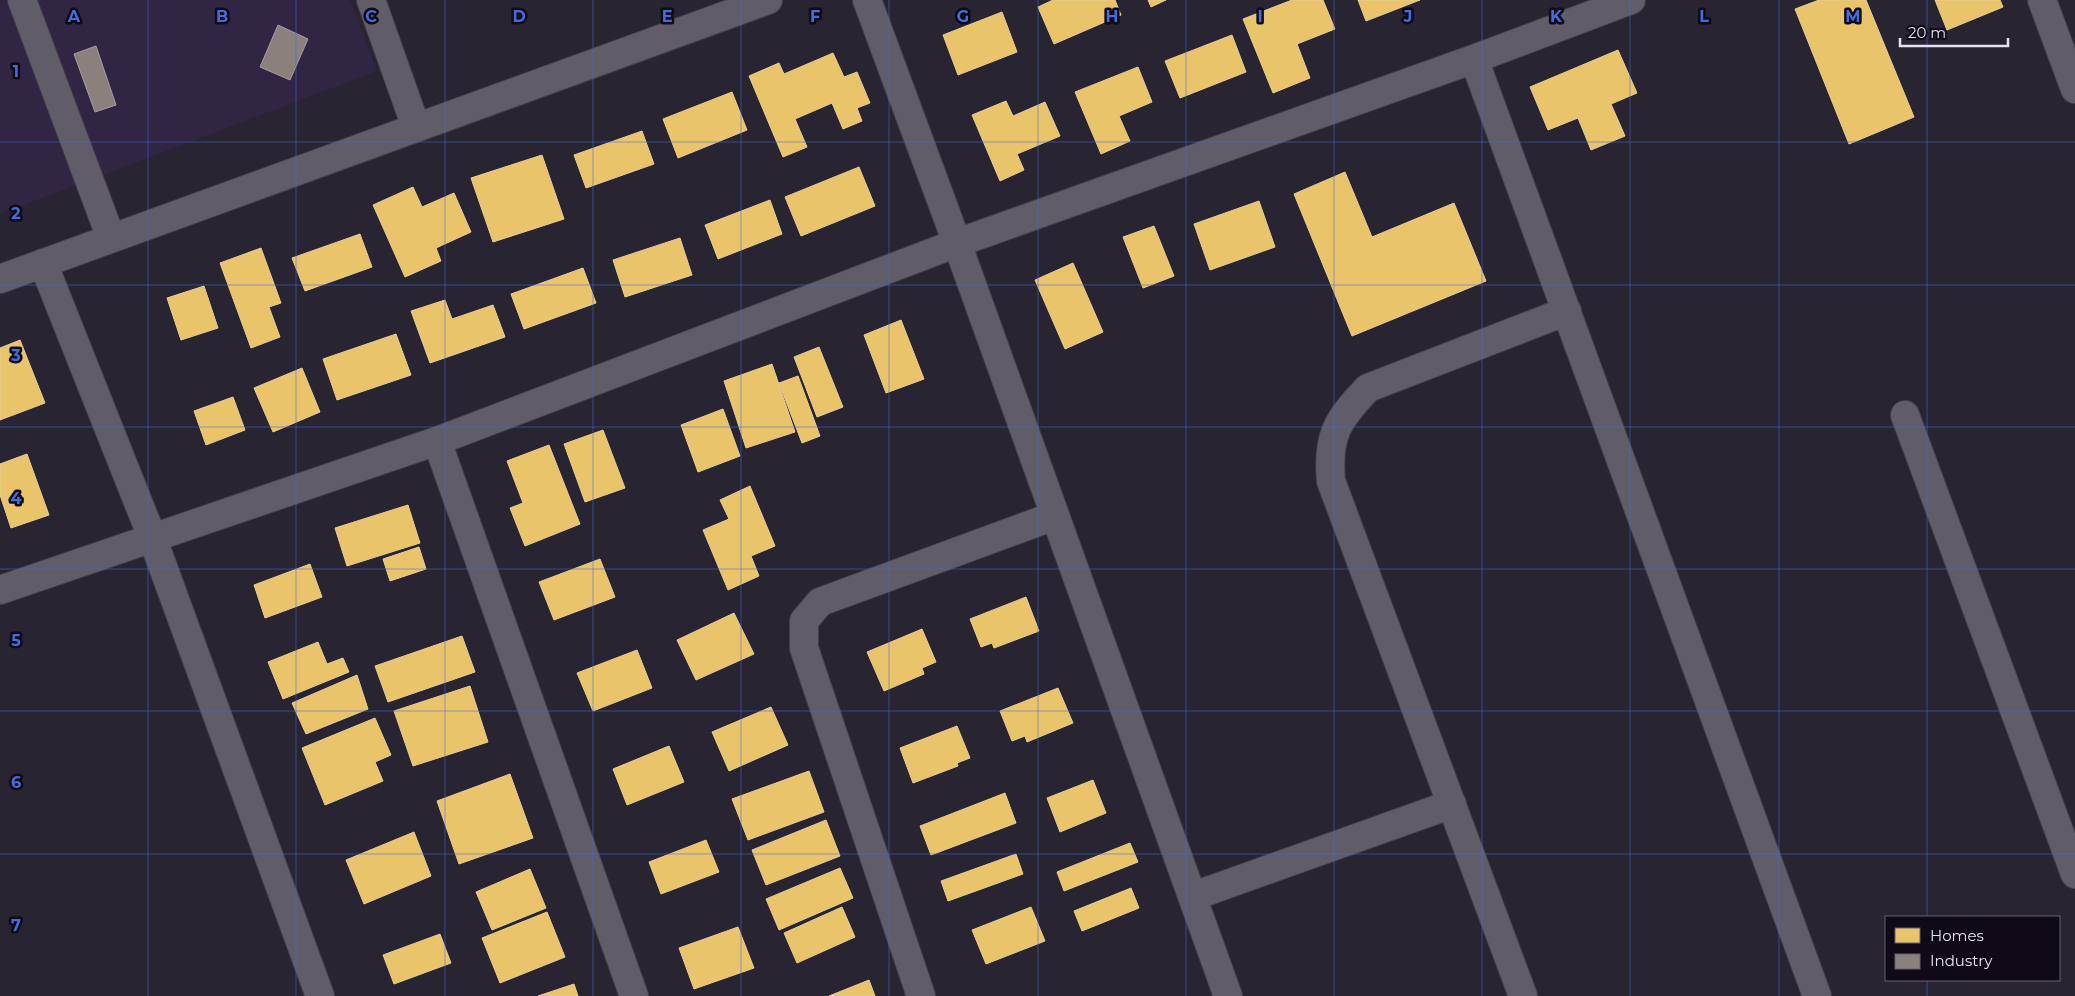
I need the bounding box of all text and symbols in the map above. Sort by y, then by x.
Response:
text: A [67,7,81,26]
text: B [216,7,228,26]
text: C [365,7,377,26]
text: D [512,7,526,26]
text: E [662,7,672,26]
text: F [810,7,820,26]
text: G [957,7,969,26]
text: H [1106,7,1118,26]
text: I [1257,7,1263,26]
text: J [1403,7,1412,26]
text: K [1550,7,1563,26]
text: L [1699,7,1709,26]
text: M [1845,7,1861,26]
scale bar [1900,15,2008,47]
text: 20 m [1908,23,1946,42]
text: 1 [13,62,19,81]
text: 2 [11,204,21,223]
text: 3 [10,346,21,365]
text: 4 [10,489,22,508]
text: 5 [11,631,21,650]
text: 6 [11,773,21,792]
text: 7 [11,916,21,935]
legend [1885,916,2060,981]
text: Homes [1930,926,1984,945]
text: Industry [1930,951,1993,970]

